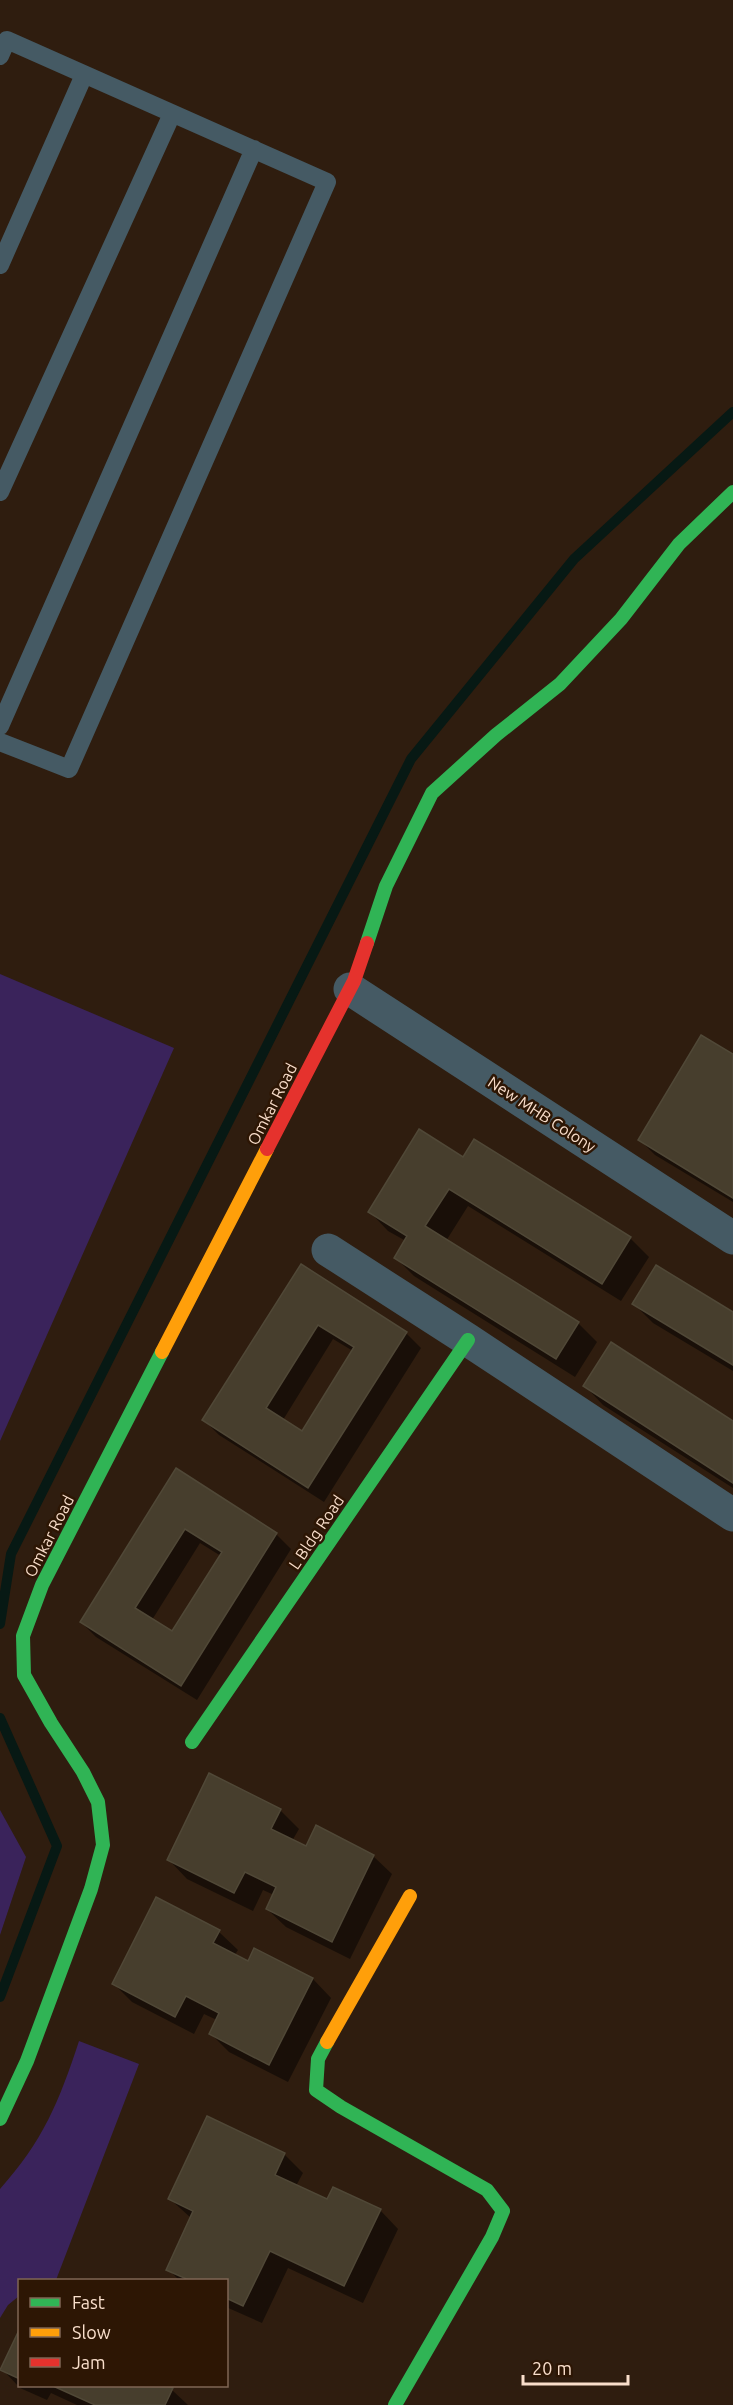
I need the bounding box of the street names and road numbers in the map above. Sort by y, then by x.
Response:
street label: Omkar Road [244,1060,300,1148]
street label: New MHB Colony [485,1073,599,1156]
street label: Omkar Road [21,1492,77,1580]
street label: L Bldg Road [285,1492,347,1572]

